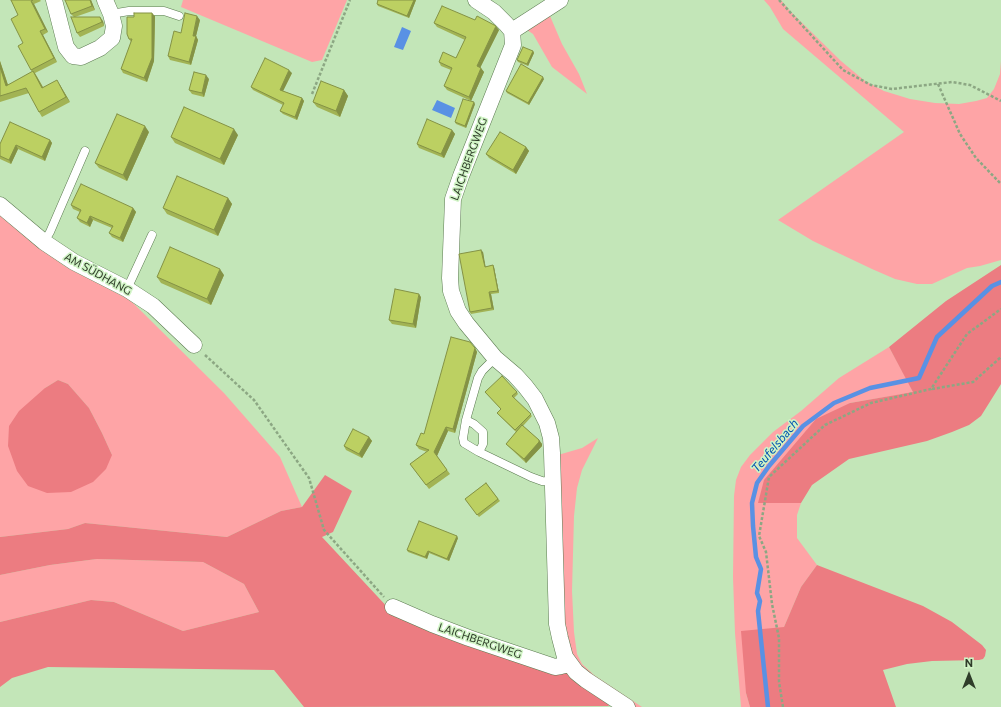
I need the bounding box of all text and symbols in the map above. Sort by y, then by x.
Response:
street label: LAICHBERGWEG [448,116,490,202]
street label: AM SÜDHANG [62,250,134,298]
water label: Teufelsbach [749,416,801,476]
street label: LAICHBERGWEG [437,621,523,661]
north arrow [949,655,989,695]
text: N [965,656,973,669]

